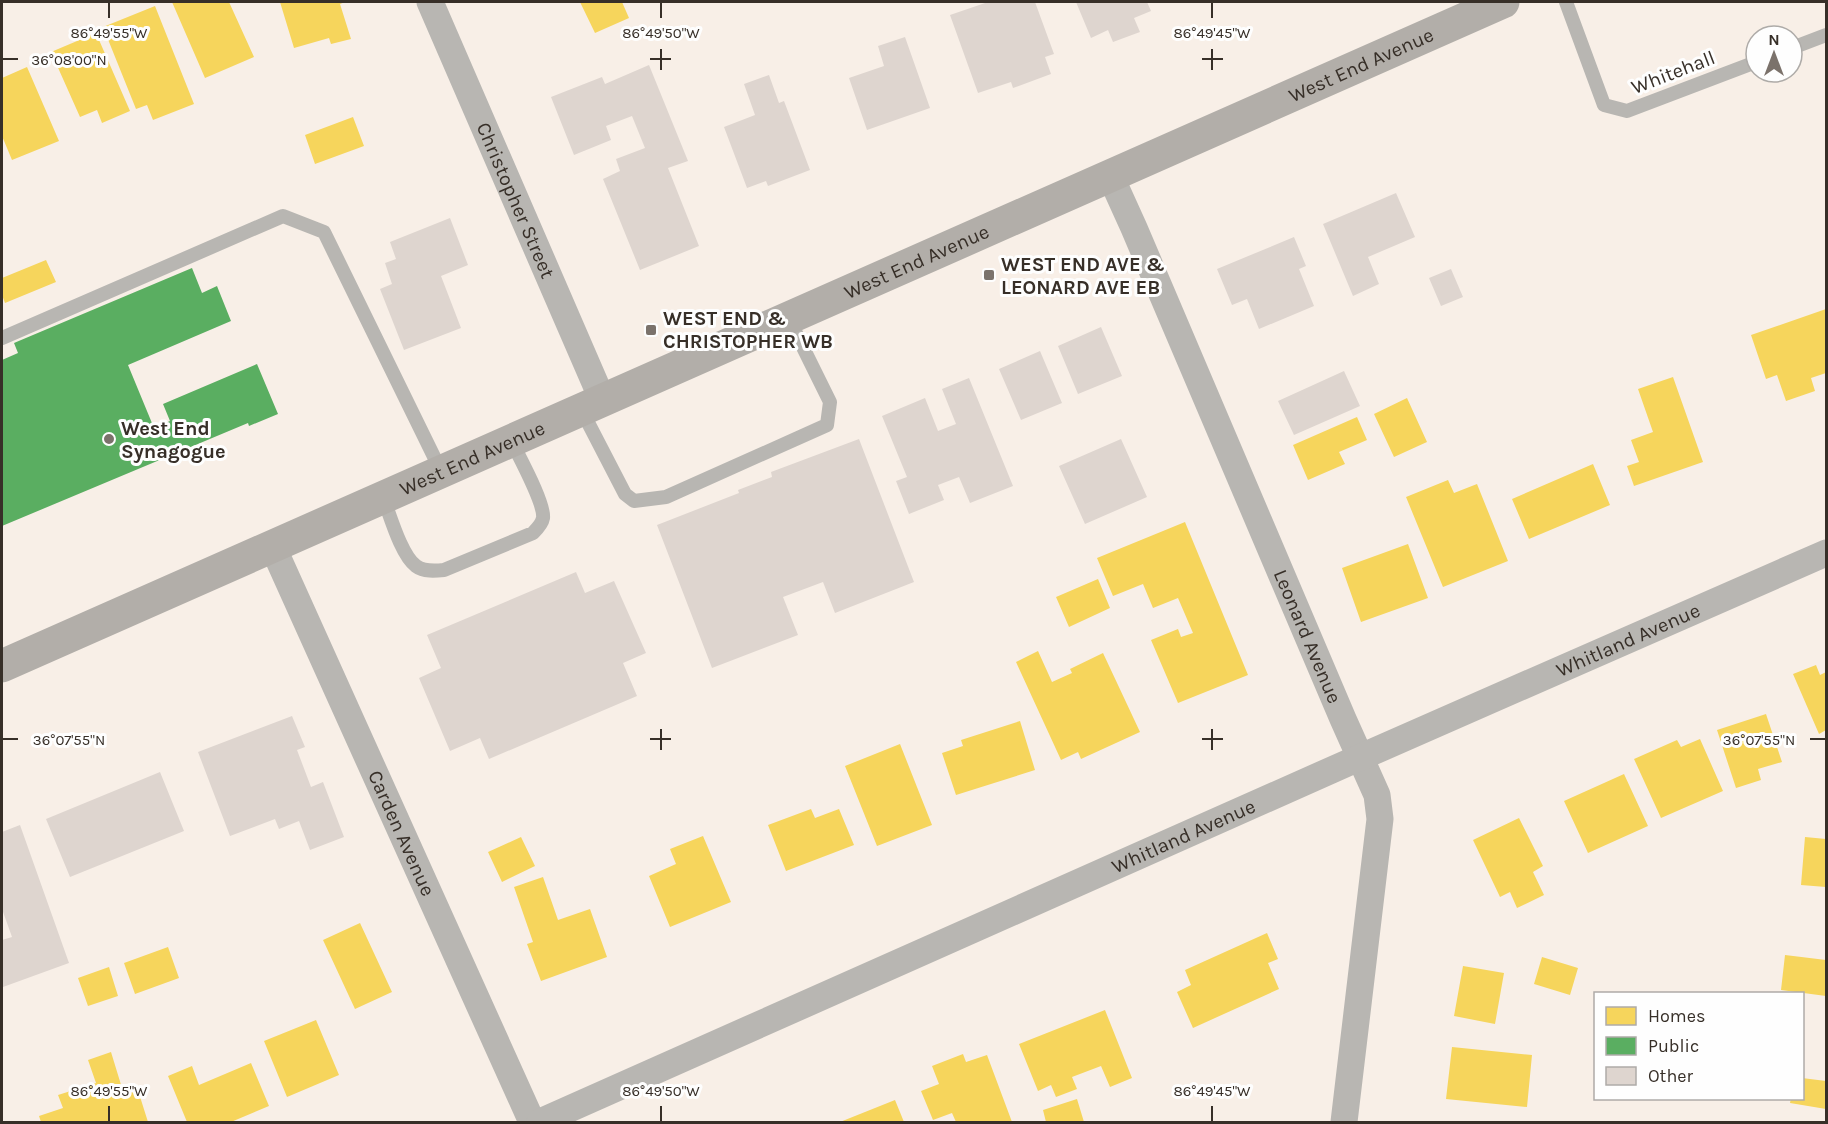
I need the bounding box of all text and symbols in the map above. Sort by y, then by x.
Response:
street label: West End Avenue [1285,23,1437,107]
text: 86°49'55"W [71,24,148,42]
text: 86°49'50"W [622,24,700,42]
text: 86°49'45"W [1174,24,1251,42]
north arrow [1744,24,1804,84]
text: N [1768,30,1780,49]
street label: Whitehall [1628,46,1718,99]
text: 36°08'00"N [31,51,107,69]
street label: Christopher Street [472,119,559,282]
street label: West End Avenue [841,220,993,304]
place label: WEST END AVE & LEONARD AVE EB [1001,253,1165,299]
marker: WEST END AVE & LEONARD AVE EB [982,268,996,282]
place label: WEST END & CHRISTOPHER WB [663,307,833,353]
marker: WEST END & CHRISTOPHER WB [644,323,658,337]
street label: West End Avenue [396,416,548,501]
place label: West End Synagogue [121,417,226,463]
marker: West End Synagogue [102,432,116,446]
street label: Leonard Avenue [1269,566,1346,707]
street label: Whitland Avenue [1553,599,1704,682]
text: 36°07'55"N [33,731,105,749]
text: 36°07'55"N [1723,731,1795,749]
street label: Carden Avenue [363,767,440,900]
street label: Whitland Avenue [1108,795,1259,878]
legend [1594,992,1804,1100]
text: Homes [1648,1005,1705,1027]
text: Public [1648,1035,1699,1057]
text: Other [1648,1065,1693,1087]
text: 86°49'55"W [71,1082,148,1100]
text: 86°49'50"W [622,1082,700,1100]
text: 86°49'45"W [1174,1082,1251,1100]

